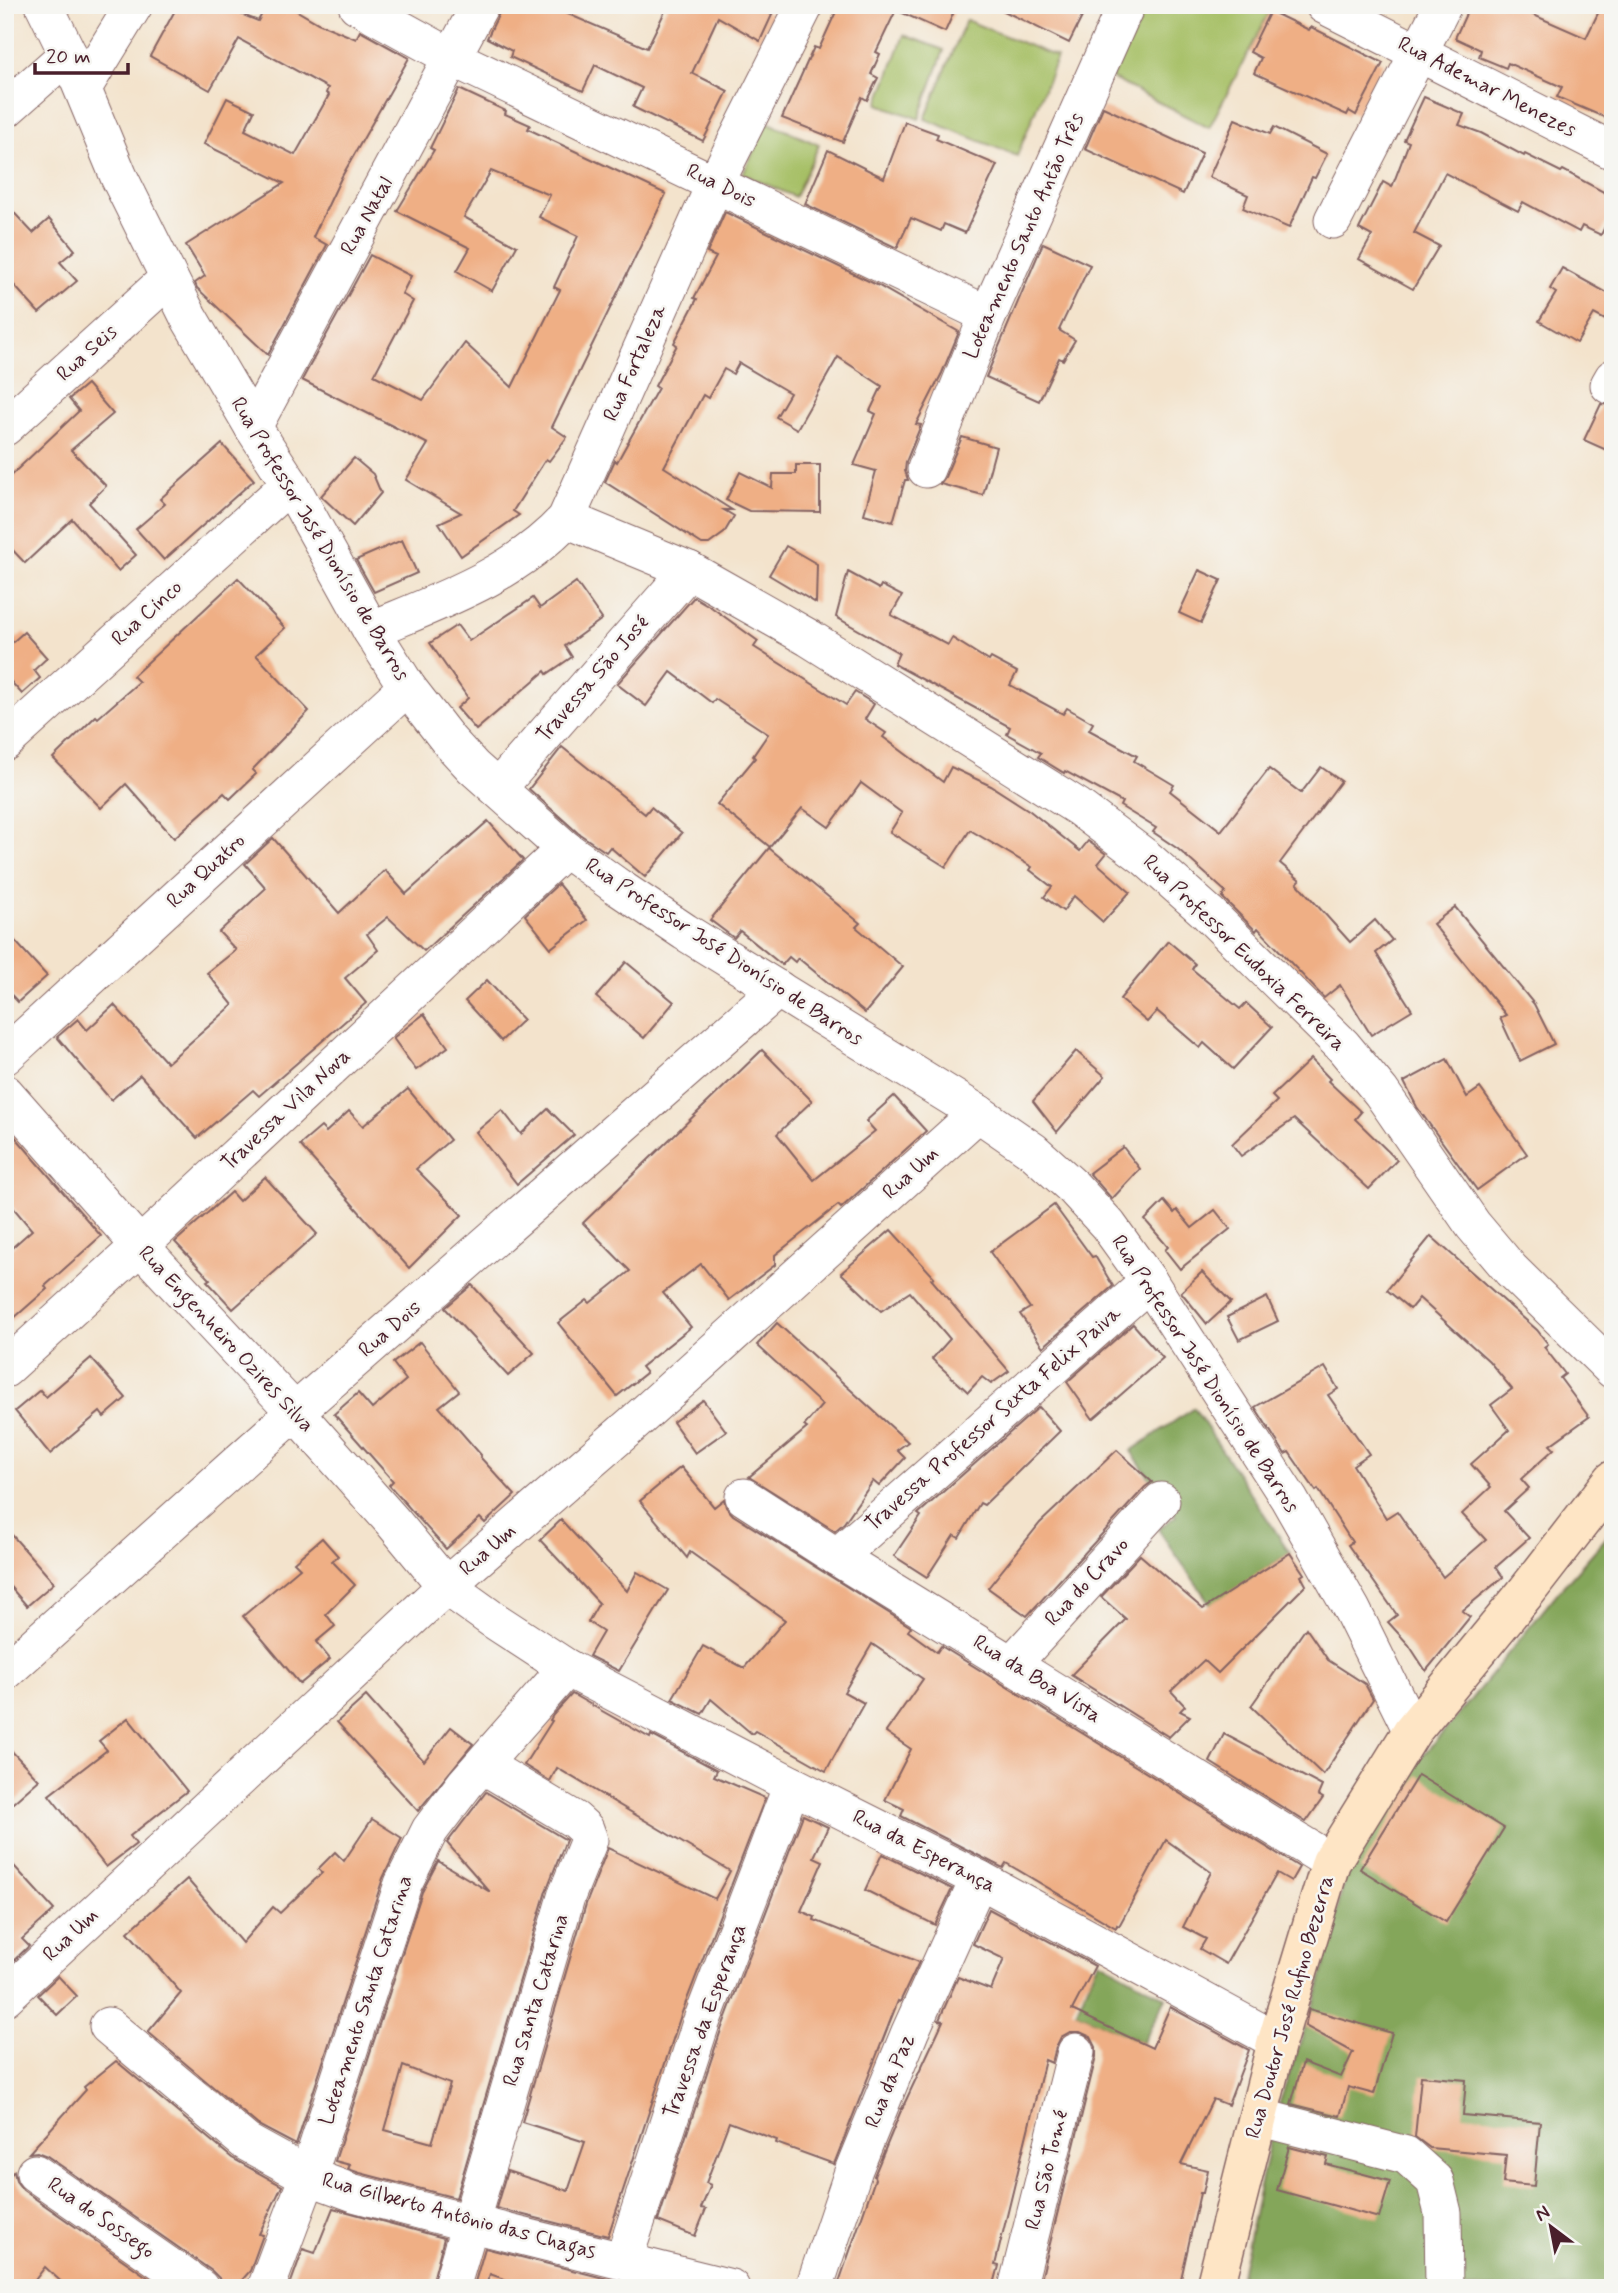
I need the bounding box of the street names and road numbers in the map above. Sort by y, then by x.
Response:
street label: Rua Ademar Menezes [1393,30,1581,144]
street label: Loteamento Santo Antão Três [957,108,1091,364]
street label: Rua Dois [681,157,761,215]
street label: Rua Natal [334,172,400,260]
street label: Rua Fortaleza [597,300,673,426]
street label: Rua Seis [50,318,124,388]
street label: Rua Professor José Dionísio de Barros [224,392,416,686]
street label: Rua Cinco [105,574,189,652]
street label: Travessa São José [530,610,656,748]
street label: Rua Quatro [161,827,251,915]
street label: Rua Professor Eudoxia Ferreira [1136,848,1352,1058]
street label: Rua Professor José Dionísio de Barros [580,851,868,1053]
street label: Travessa Vila Nova [215,1043,357,1177]
street label: Rua Um [877,1140,945,1206]
street label: Rua Professor José Dionísio de Barros [1104,1230,1306,1518]
street label: Rua Engenheiro Ozires Silva [130,1239,320,1440]
street label: Rua Dois [353,1294,427,1364]
street label: Travessa Professor Sexta Felix Paiva [859,1300,1127,1538]
street label: Rua Um [453,1517,523,1583]
street label: Rua do Cravo [1039,1531,1135,1633]
street label: Rua da Boa Vista [967,1628,1107,1730]
street label: Rua da Esperança [848,1803,1000,1899]
street label: Loteamento Santa Catarina [312,1872,420,2128]
street label: Rua Doutor José Rufino Bezerra [1239,1872,1341,2142]
street label: Rua Um [37,1902,105,1968]
street label: Rua Santa Catarina [496,1910,576,2090]
street label: Travessa da Esperança [657,1920,753,2122]
street label: Rua da Paz [858,2030,922,2132]
street label: Rua São Tomé [1019,2107,1075,2233]
street label: Rua Gilberto Antônio das Chagas [318,2166,599,2268]
street label: Rua do Sossego [40,2171,160,2267]

